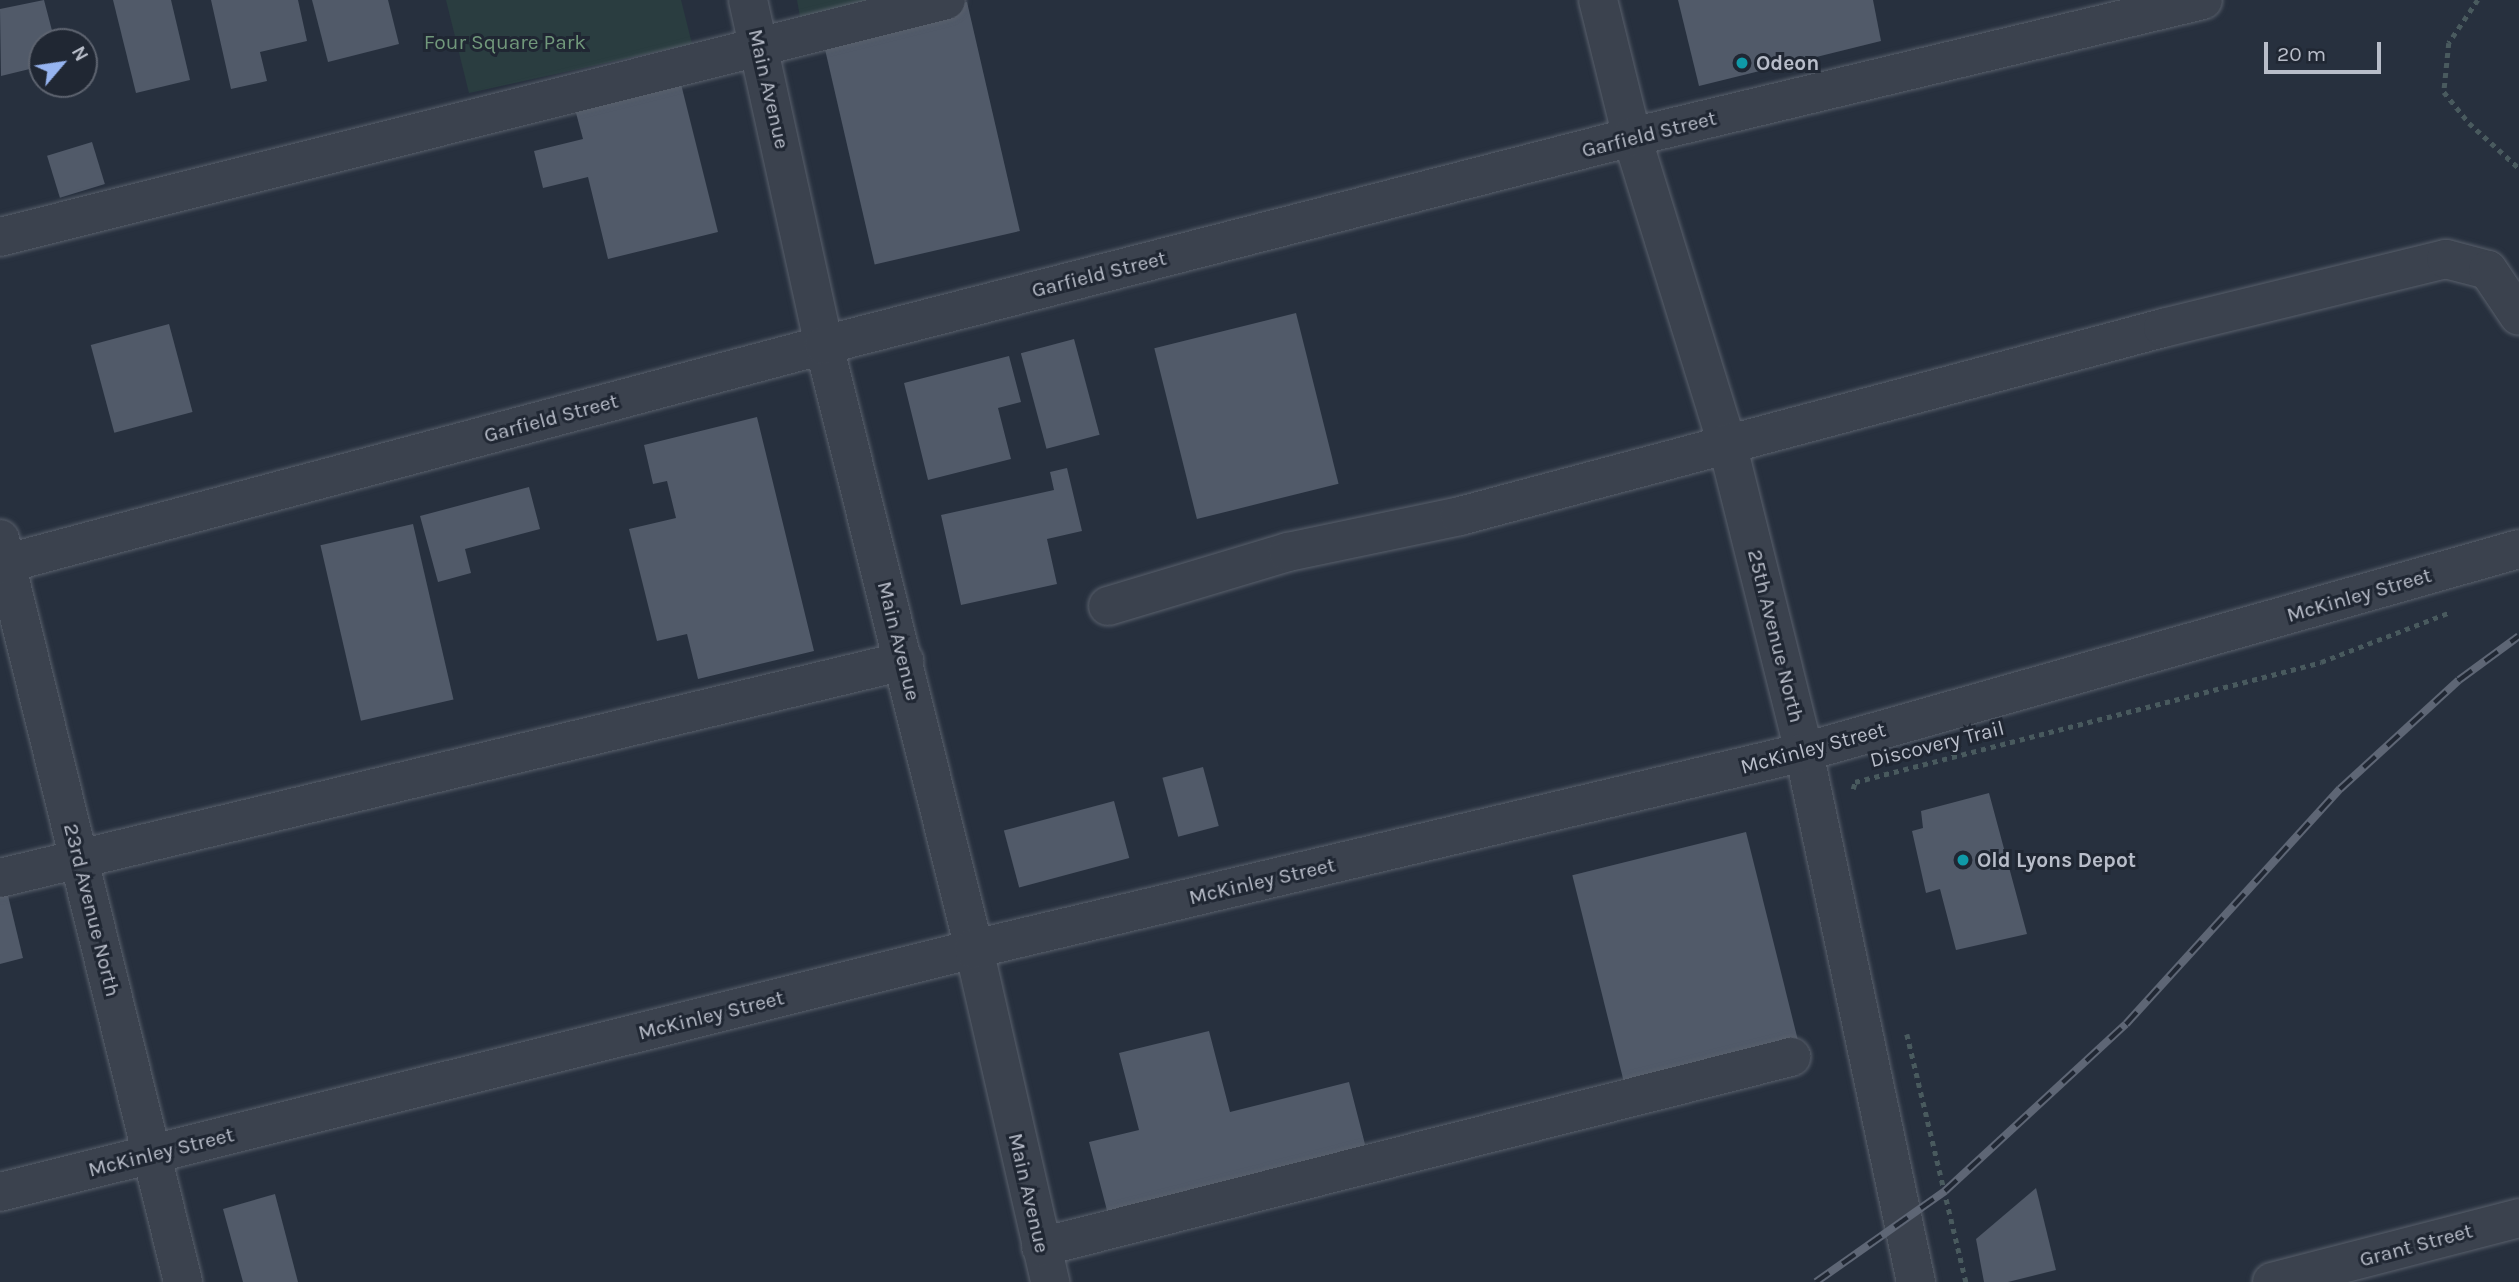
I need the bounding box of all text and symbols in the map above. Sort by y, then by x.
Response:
street label: Main Avenue [743,27,795,151]
north arrow [28,28,98,98]
scale bar [2267,28,2384,72]
park label: Four Square Park [424,29,586,55]
text: N [67,42,93,65]
text: 20 m [2277,42,2326,66]
place label: Odeon [1756,50,1819,76]
marker: Odeon [1734,55,1750,71]
street label: Garfield Street [1579,105,1719,163]
street label: Garfield Street [1029,245,1169,303]
street label: Garfield Street [481,388,621,448]
street label: 25th Avenue North [1742,547,1810,725]
street label: McKinley Street [2284,562,2434,628]
street label: Main Avenue [872,579,926,703]
street label: Discovery Trail [1867,715,2007,773]
street label: McKinley Street [1738,716,1888,780]
street label: 23rd Avenue North [58,821,126,999]
place label: Old Lyons Depot [1977,847,2136,873]
street label: McKinley Street [1186,852,1338,910]
marker: Old Lyons Depot [1955,852,1971,868]
street label: McKinley Street [635,985,787,1045]
street label: McKinley Street [85,1122,237,1182]
street label: Main Avenue [1003,1131,1055,1255]
street label: Grant Street [2357,1218,2475,1272]

